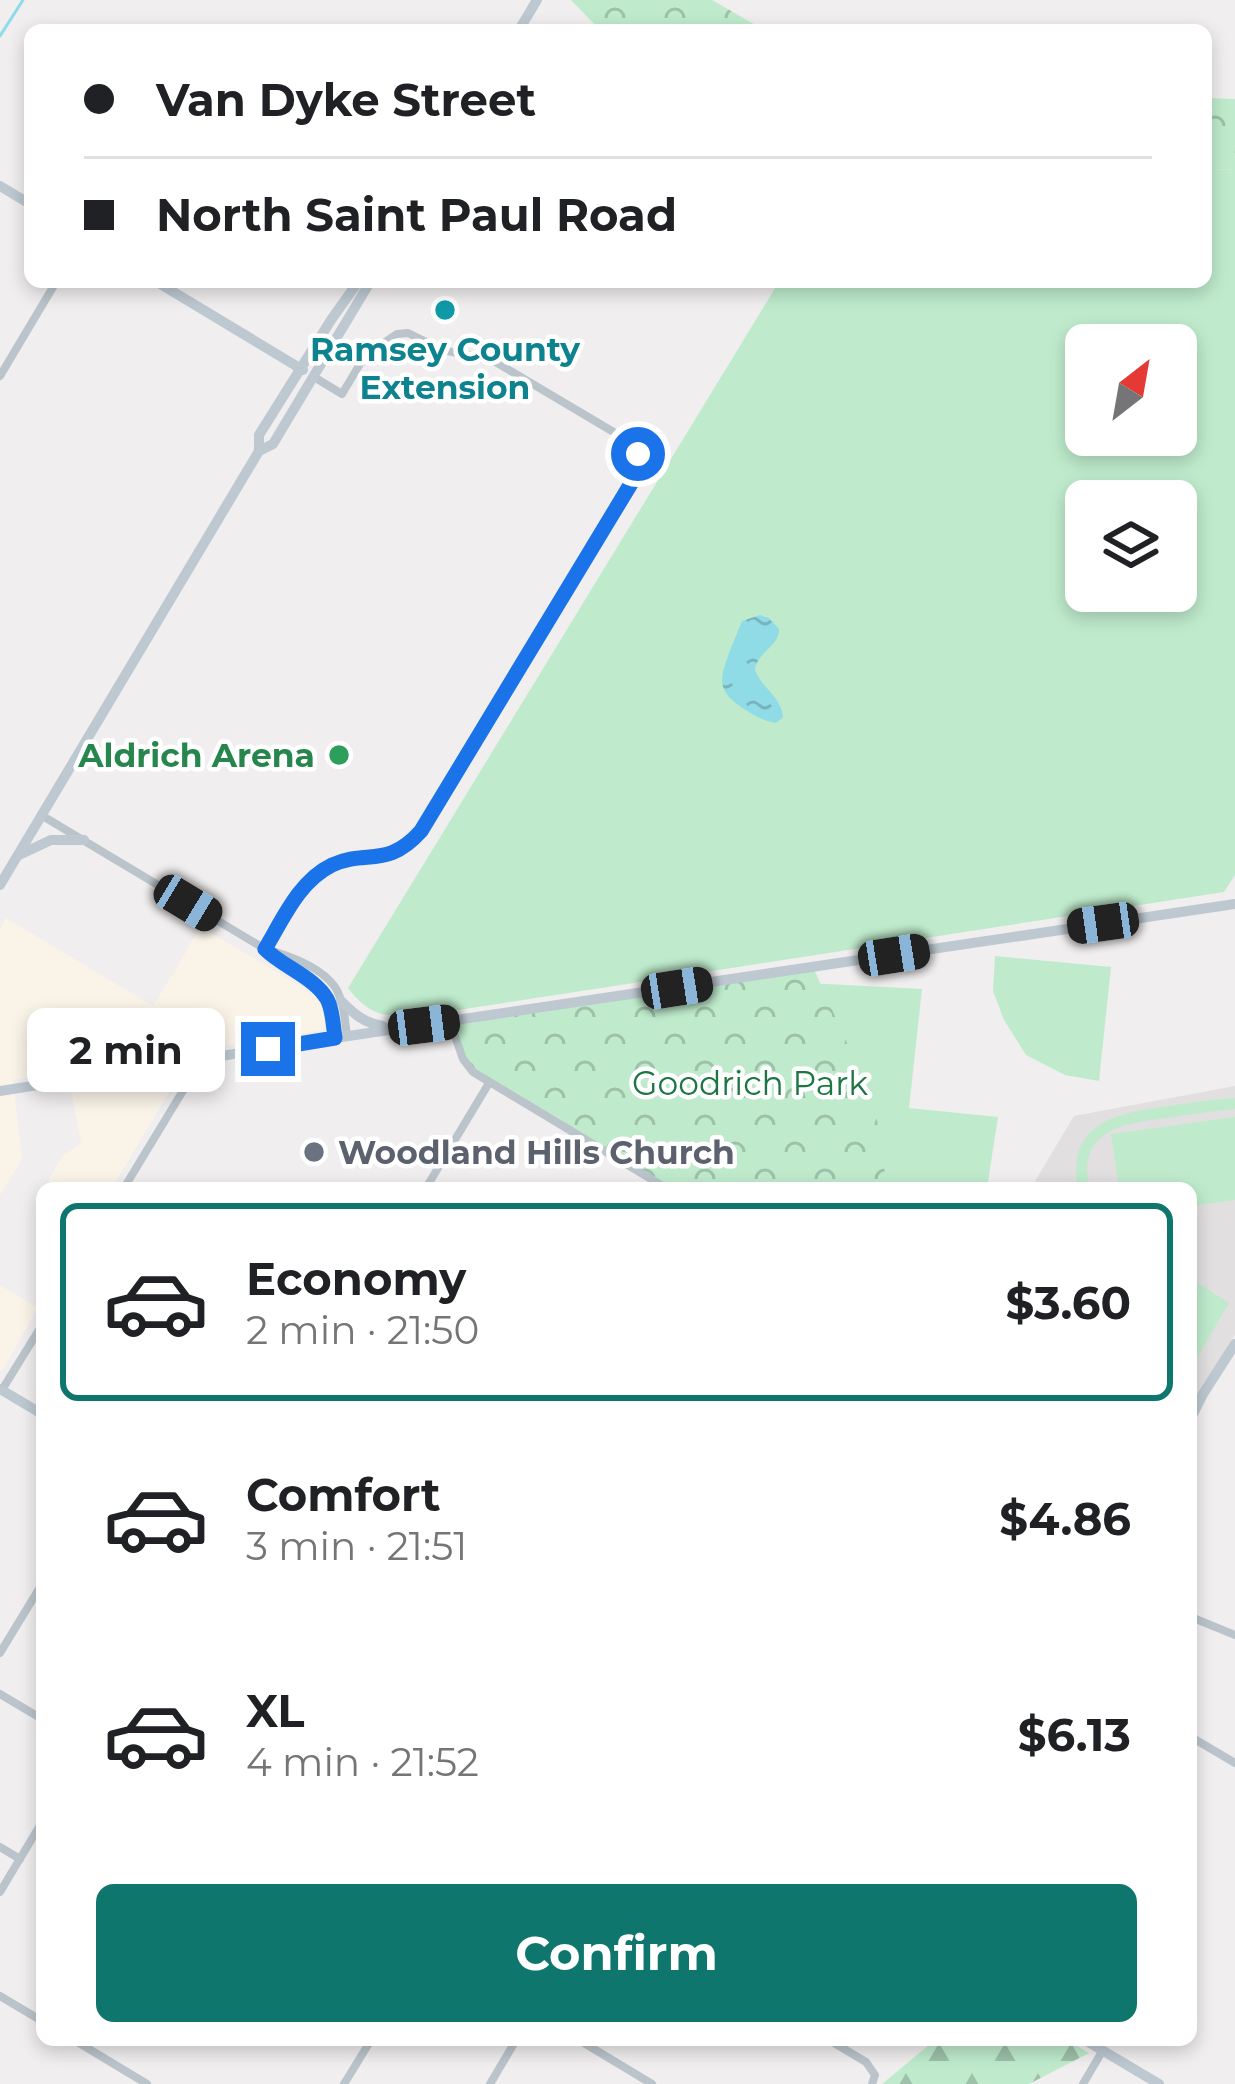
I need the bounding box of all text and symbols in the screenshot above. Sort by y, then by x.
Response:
text: Van Dyke Street [156,72,536,127]
text: North Saint Paul Road [156,187,677,242]
marker: Ramsey County Extension [432,297,458,323]
north arrow [1065,324,1197,456]
map controls [1065,324,1197,612]
place label: Ramsey County Extension [310,329,580,407]
route start [611,427,665,481]
button: layers [1065,480,1197,612]
place label: Aldrich Arena [77,735,315,775]
marker: Aldrich Arena [326,742,352,768]
car [148,869,228,937]
car [1065,900,1141,946]
car [856,932,932,978]
car [639,965,715,1011]
car [386,1003,462,1047]
callout: 2 min [28,1007,226,1091]
route end [241,1022,295,1076]
text: 2 min [69,1026,183,1074]
park label: Goodrich Park [632,1063,868,1103]
place label: Woodland Hills Church [338,1132,735,1172]
marker: Woodland Hills Church [301,1139,327,1165]
icon: car [102,1248,210,1356]
text: Economy [246,1251,466,1306]
text: $3.60 [1005,1275,1131,1330]
text: 2 min · 21:50 [246,1306,479,1354]
icon: car [102,1464,210,1572]
text: Comfort [246,1467,441,1522]
text: $4.86 [999,1491,1131,1546]
text: 3 min · 21:51 [246,1522,467,1570]
icon: car [102,1680,210,1788]
text: XL [246,1683,304,1738]
text: $6.13 [1018,1707,1131,1762]
text: 4 min · 21:52 [246,1738,479,1786]
button: Confirm [96,1884,1137,2022]

